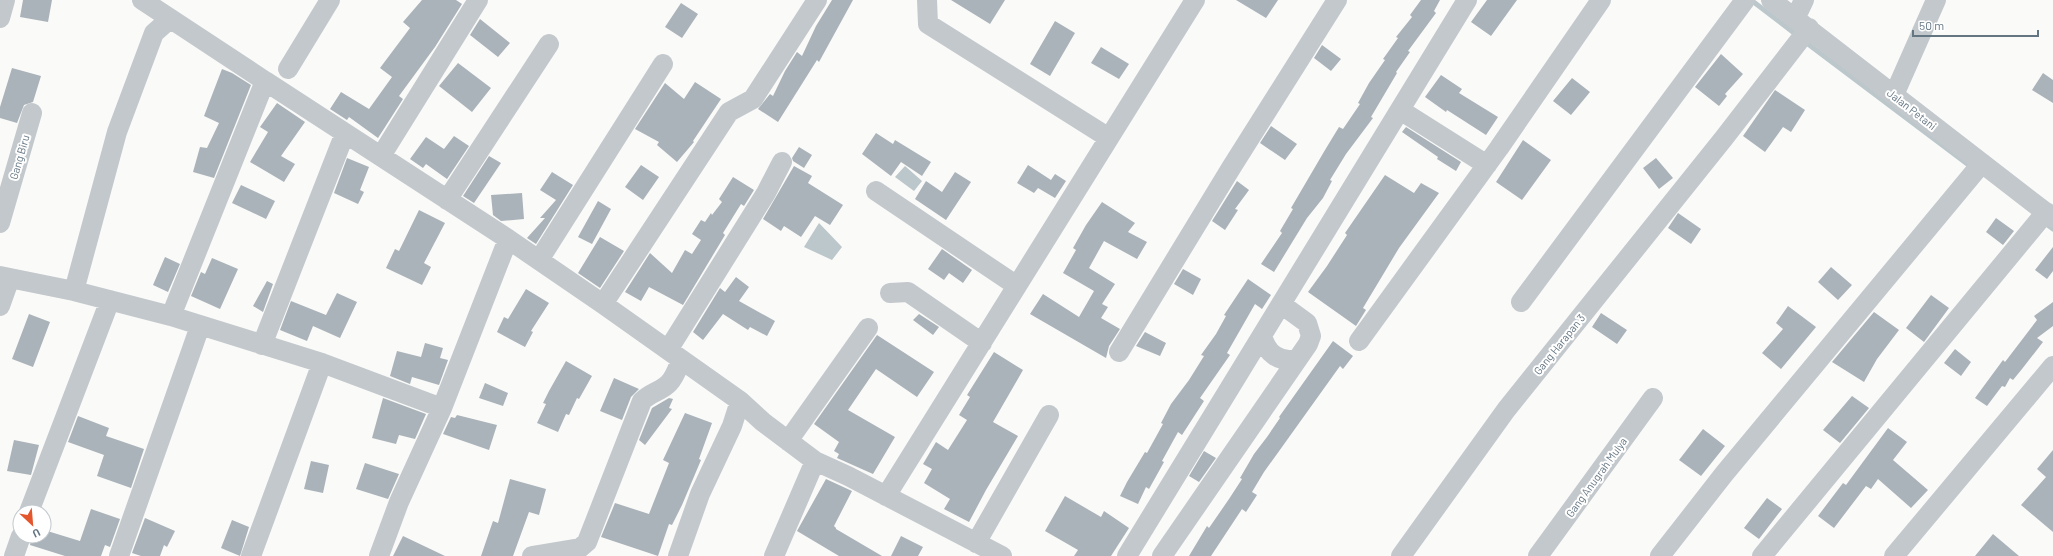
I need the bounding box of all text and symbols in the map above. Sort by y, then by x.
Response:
scale bar [1913,12,2038,38]
text: 50 m [1919,18,1944,32]
street label: Jalan Petani [1885,86,1939,132]
street label: Gang Biru [6,133,32,181]
street label: Gang Harapan 3 [1531,311,1587,377]
street label: Gang Anugrah Mulya [1563,435,1629,519]
north arrow [12,504,52,544]
text: U [31,526,43,541]

